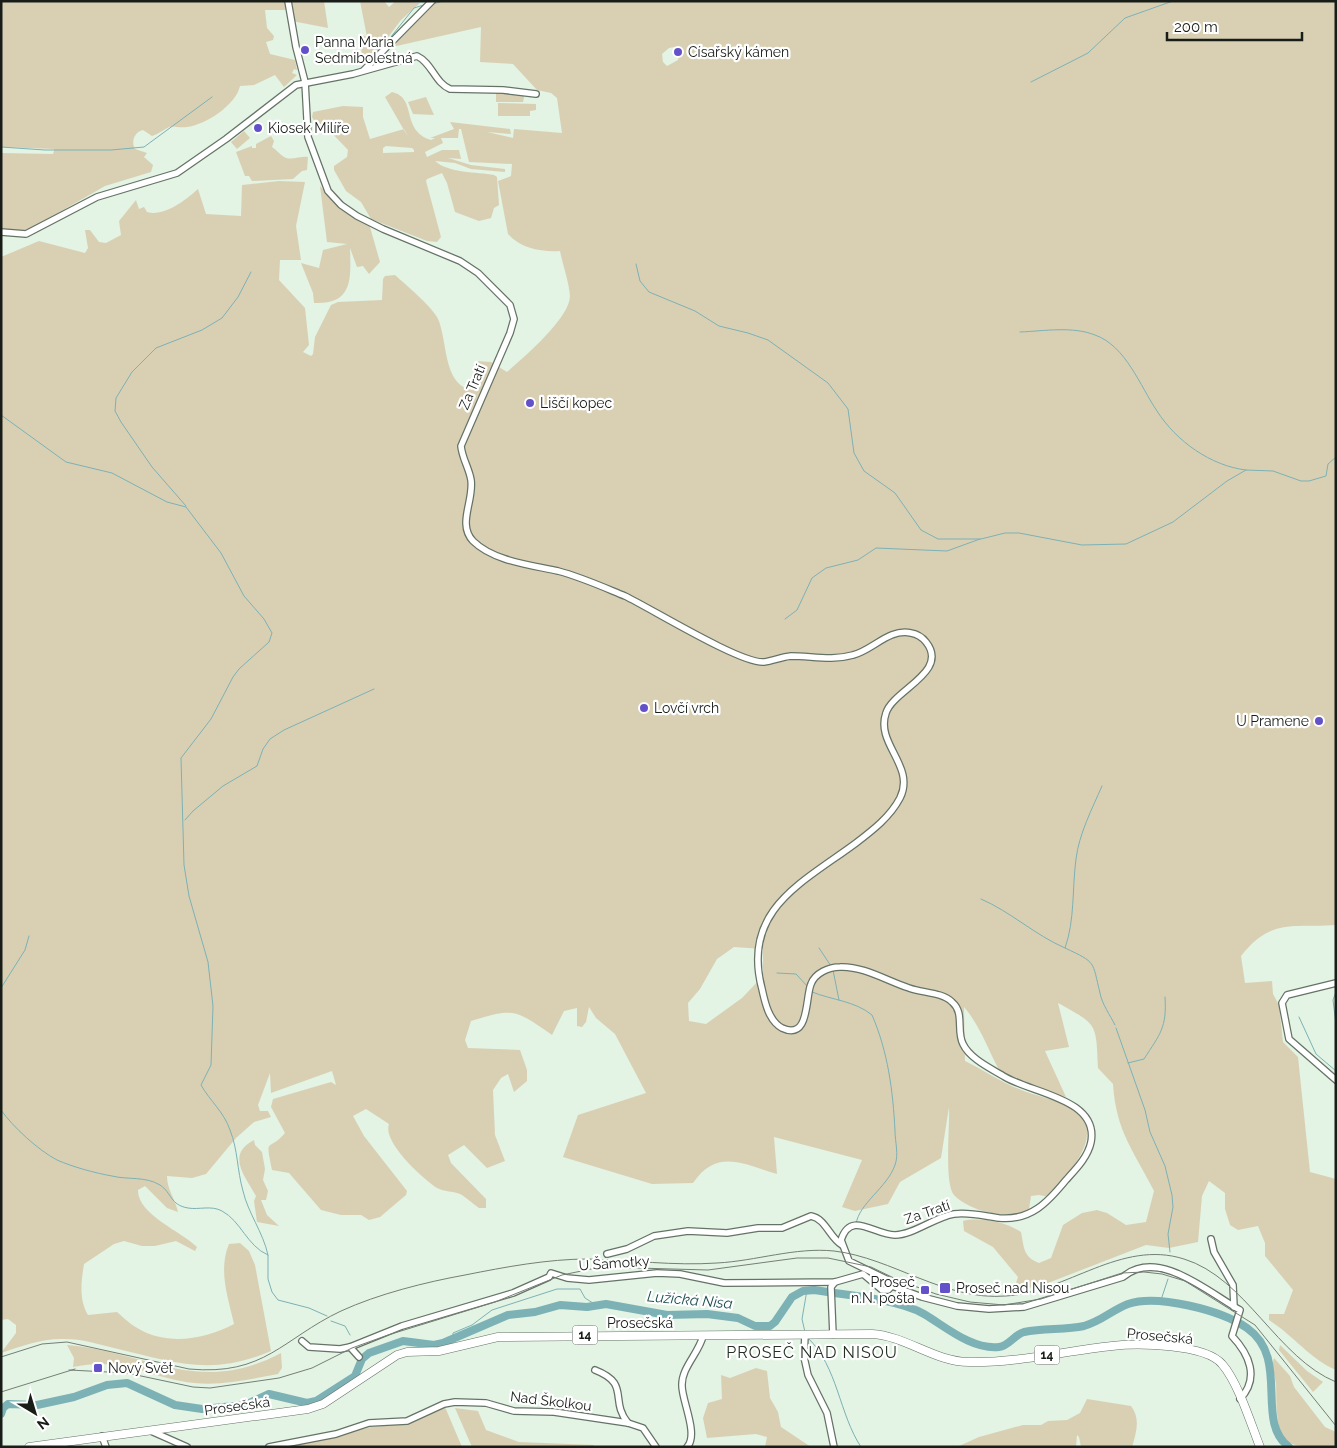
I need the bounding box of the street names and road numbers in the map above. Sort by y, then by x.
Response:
street label: Za Tratí [455,361,489,412]
street label: Za Tratí [902,1196,953,1227]
street label: U Šamotky [578,1251,650,1273]
street label: Prosečská [607,1315,673,1331]
street label: Prosečská [1126,1325,1194,1347]
road number: 14 [572,1326,598,1344]
road number: 14 [1034,1346,1060,1364]
street label: Nad Školkou [509,1386,593,1414]
street label: Prosečská [203,1393,271,1419]

